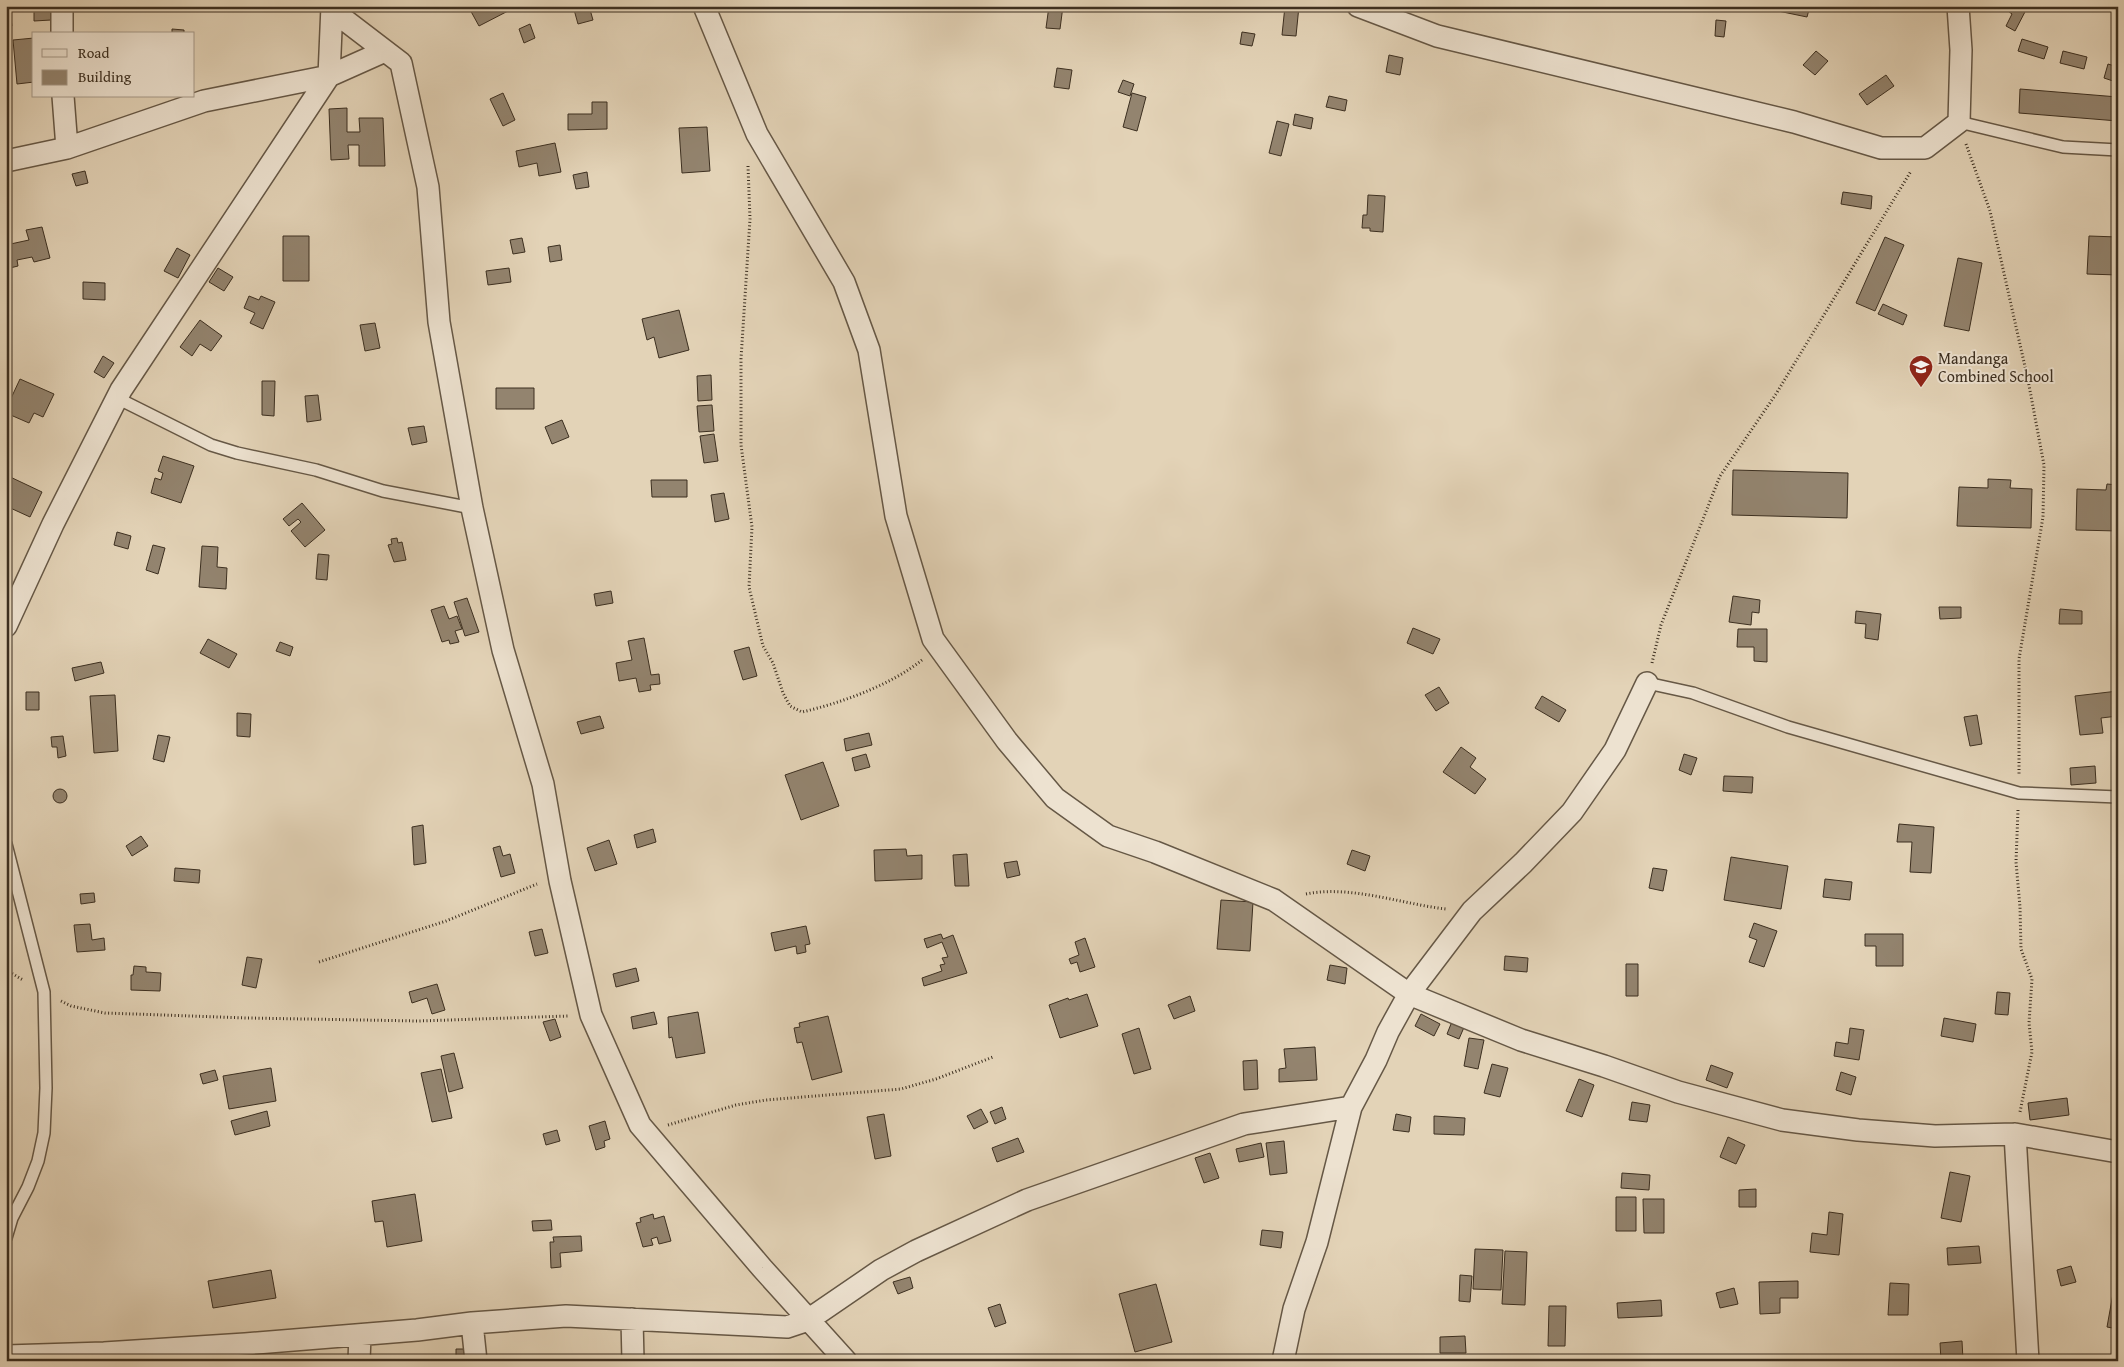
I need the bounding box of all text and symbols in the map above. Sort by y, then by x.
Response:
legend [32,32,195,98]
text: Road [78,42,109,63]
text: Building [78,66,132,87]
place label: Mandanga Combined School [1938,346,2054,388]
school or university icon: Mandanga Combined School [1908,354,1934,388]

